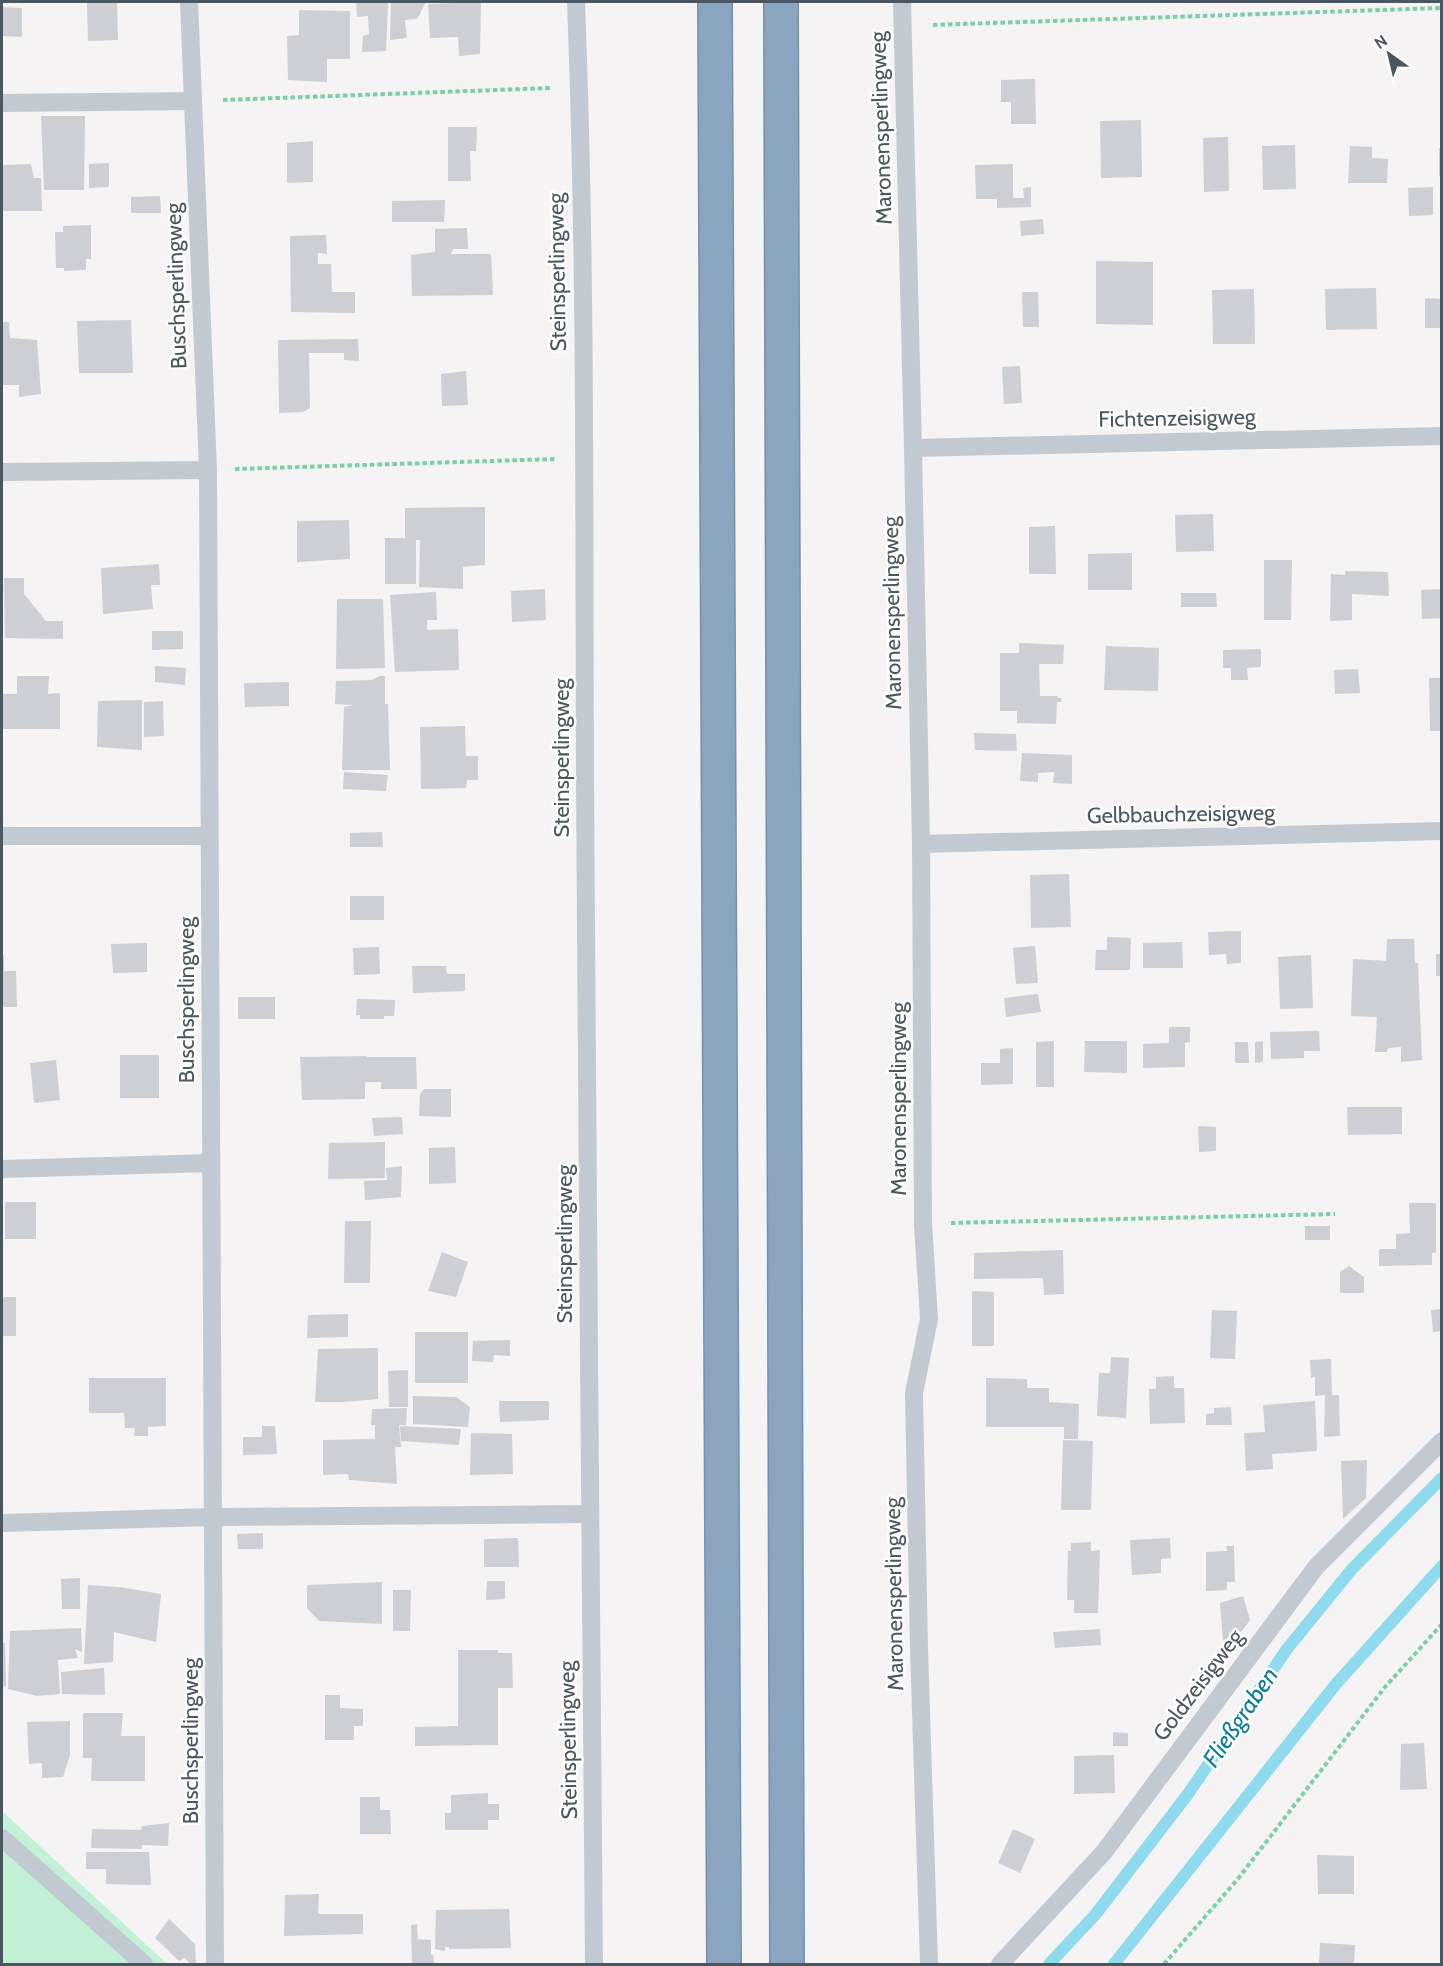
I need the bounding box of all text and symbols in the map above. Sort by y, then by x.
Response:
north arrow [1359,24,1419,84]
street label: Maronensperlingweg [864,30,898,225]
text: N [1371,31,1391,53]
street label: Steinsperlingweg [542,191,572,352]
street label: Buschsperlingweg [160,201,192,370]
street label: Fichtenzeisigweg [1098,403,1257,433]
street label: Maronensperlingweg [877,515,907,710]
street label: Steinsperlingweg [548,678,575,837]
street label: Gelbbauchzeisigweg [1087,799,1276,829]
street label: Buschsperlingweg [173,916,200,1083]
street label: Maronensperlingweg [885,1001,912,1196]
street label: Steinsperlingweg [551,1164,578,1323]
street label: Maronensperlingweg [879,1496,909,1691]
street label: Goldzeisigweg [1147,1623,1249,1746]
street label: Buschsperlingweg [177,1657,204,1824]
street label: Steinsperlingweg [553,1659,583,1820]
water label: Fließgraben [1196,1662,1284,1772]

